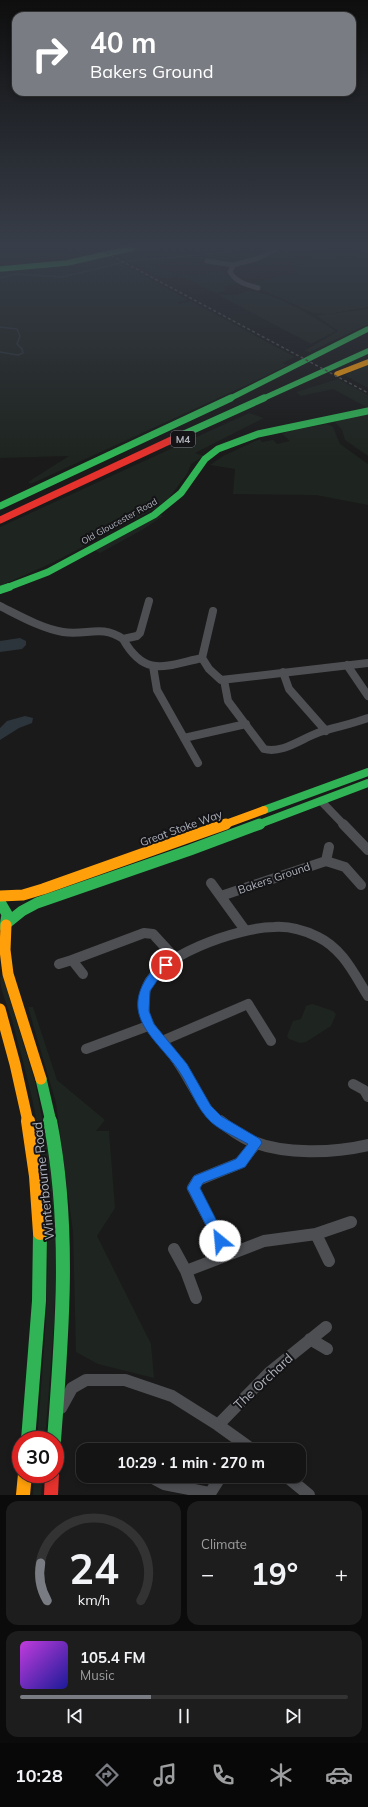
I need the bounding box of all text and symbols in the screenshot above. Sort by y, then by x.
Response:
text: 40 m [90,25,156,60]
icon: right [24,28,76,80]
text: Bakers Ground [90,60,214,83]
road number: M4 [171,431,195,447]
street label: Old Gloucester Road [79,496,159,546]
street label: Great Stoke Way [138,807,224,849]
street label: Bakers Ground [236,859,312,897]
pin [149,948,183,982]
icon: arrive [155,954,177,976]
street label: Winterbourne Road [29,1121,57,1241]
position arrow [199,1220,241,1262]
street label: The Orchard [230,1350,296,1412]
speed limit sign: 30 [12,1431,64,1483]
text: 10:29 · 1 min · 270 m [117,1453,265,1472]
text: Climate [201,1536,247,1552]
text: 24 [69,1542,118,1594]
text: 19° [251,1555,298,1593]
text: − [201,1560,214,1588]
text: + [335,1560,348,1588]
text: km/h [77,1591,110,1609]
text: 105.4 FM [80,1648,145,1667]
text: Music [80,1667,115,1683]
icon: previous [64,1705,86,1727]
icon: pause [173,1705,195,1727]
icon: next [282,1705,304,1727]
icon: directions [93,1761,121,1789]
icon: music [151,1761,179,1789]
icon: phone [209,1761,237,1789]
icon: climate [267,1761,295,1789]
icon: car [325,1761,353,1789]
text: 10:28 [15,1764,63,1787]

